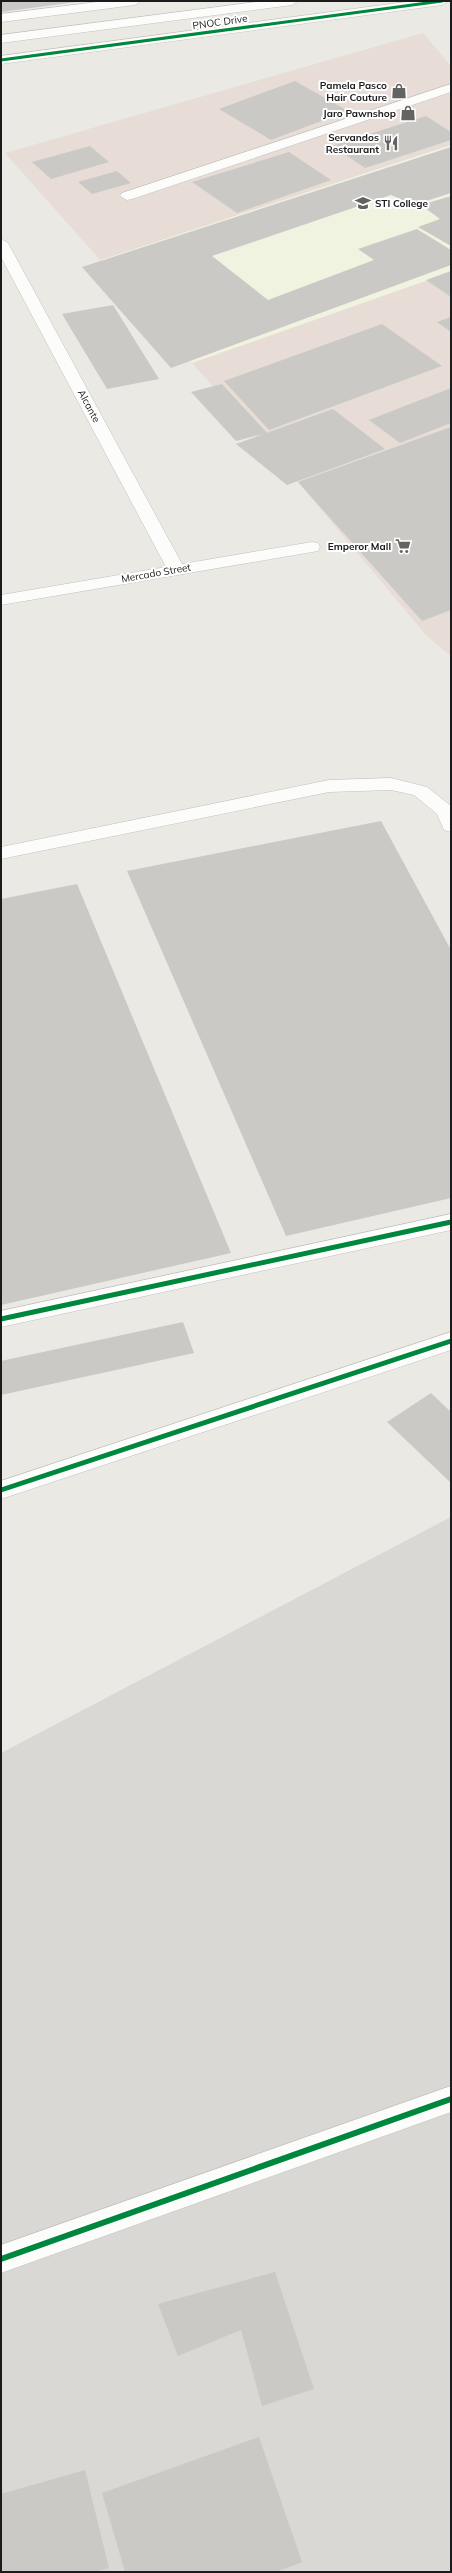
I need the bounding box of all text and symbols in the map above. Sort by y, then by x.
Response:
street label: PNOC Drive [192,12,248,32]
place label: Pamela Pasco Hair Couture [320,79,388,104]
shop icon: Pamela Pasco Hair Couture [390,82,408,100]
shop icon: Jaro Pawnshop [399,104,417,122]
place label: Jaro Pawnshop [323,107,396,120]
place label: Servandos Restaurant [326,131,379,156]
restaurant icon: Servandos Restaurant [382,134,400,152]
school or university icon: STI College [354,194,372,212]
place label: STI College [375,197,428,210]
street label: Alcante [75,387,103,425]
supermarket icon: Emperor Mall [394,537,412,555]
place label: Emperor Mall [328,540,391,553]
street label: Mercado Street [120,560,192,586]

